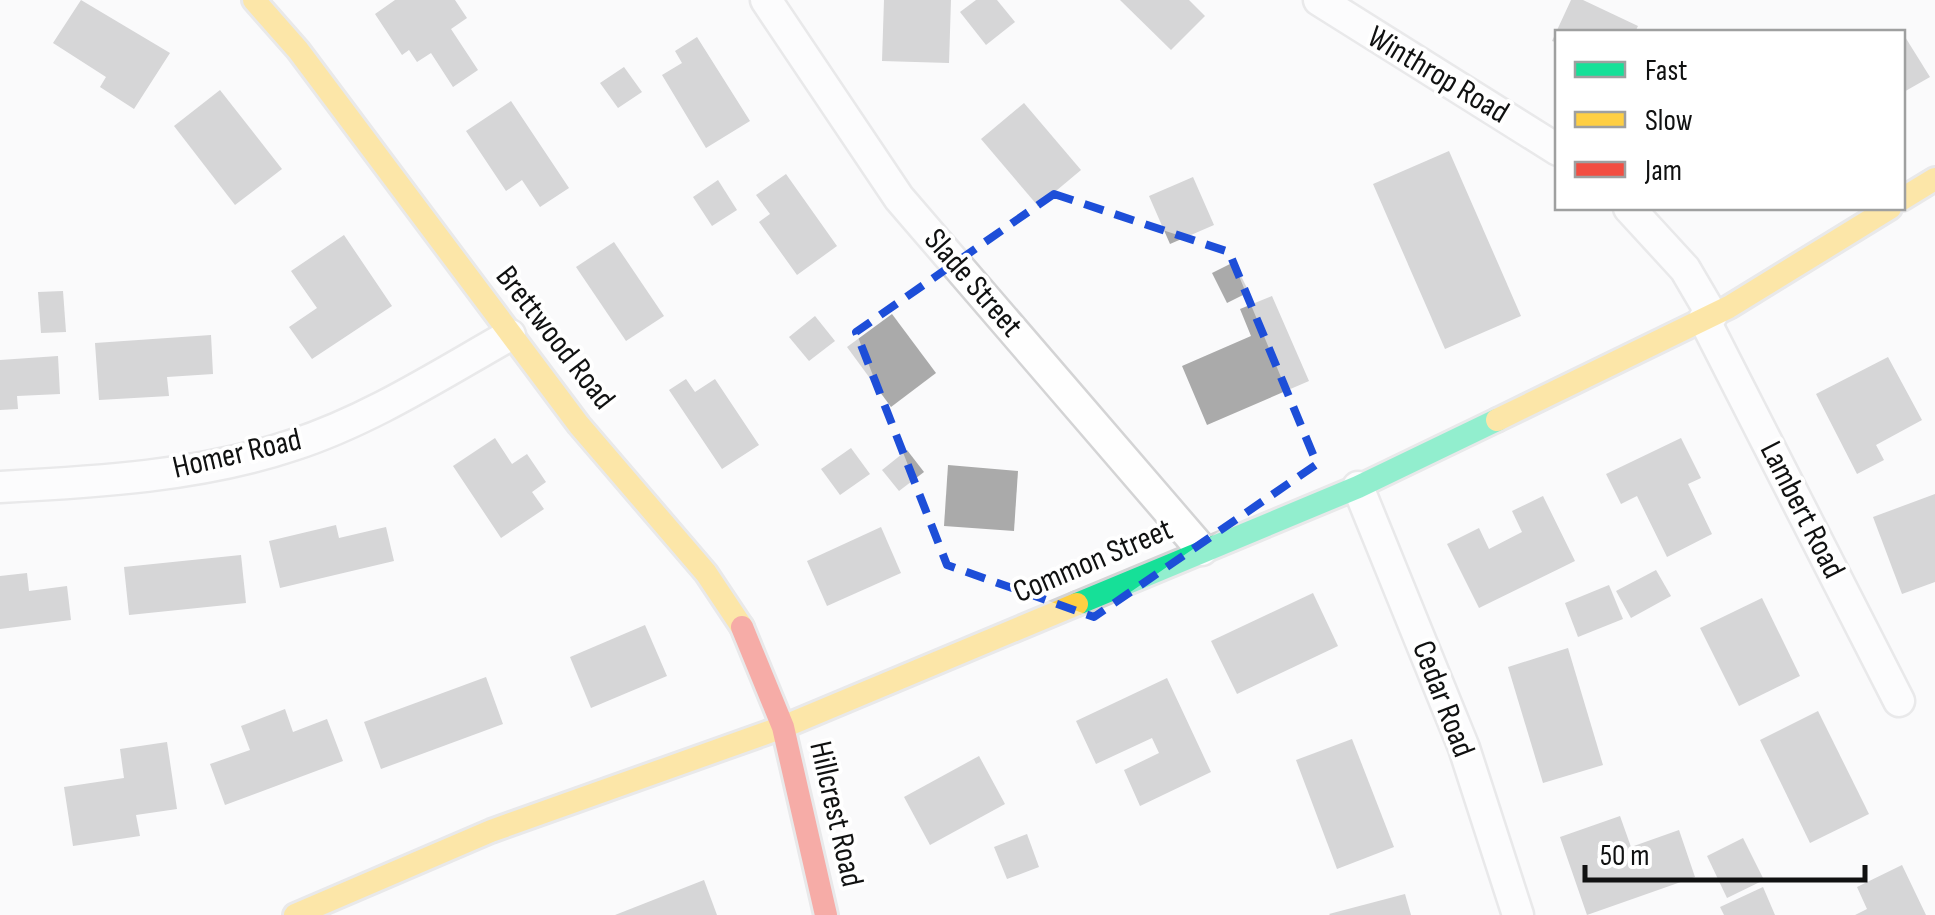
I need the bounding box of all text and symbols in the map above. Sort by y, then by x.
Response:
street label: Winthrop Road [1360,18,1516,132]
legend [1555,30,1905,210]
text: Fast [1645,53,1687,89]
text: Slow [1645,103,1693,139]
text: Jam [1644,153,1682,189]
street label: Slade Street [915,221,1031,345]
street label: Brettwood Road [487,258,623,418]
street label: Homer Road [169,420,305,488]
street label: Lambert Road [1751,435,1853,585]
street label: Common Street [1008,510,1178,612]
street label: Cedar Road [1403,635,1483,763]
street label: Hillcrest Road [800,738,872,890]
scale bar [1585,820,1865,882]
text: 50 m [1600,838,1649,874]

